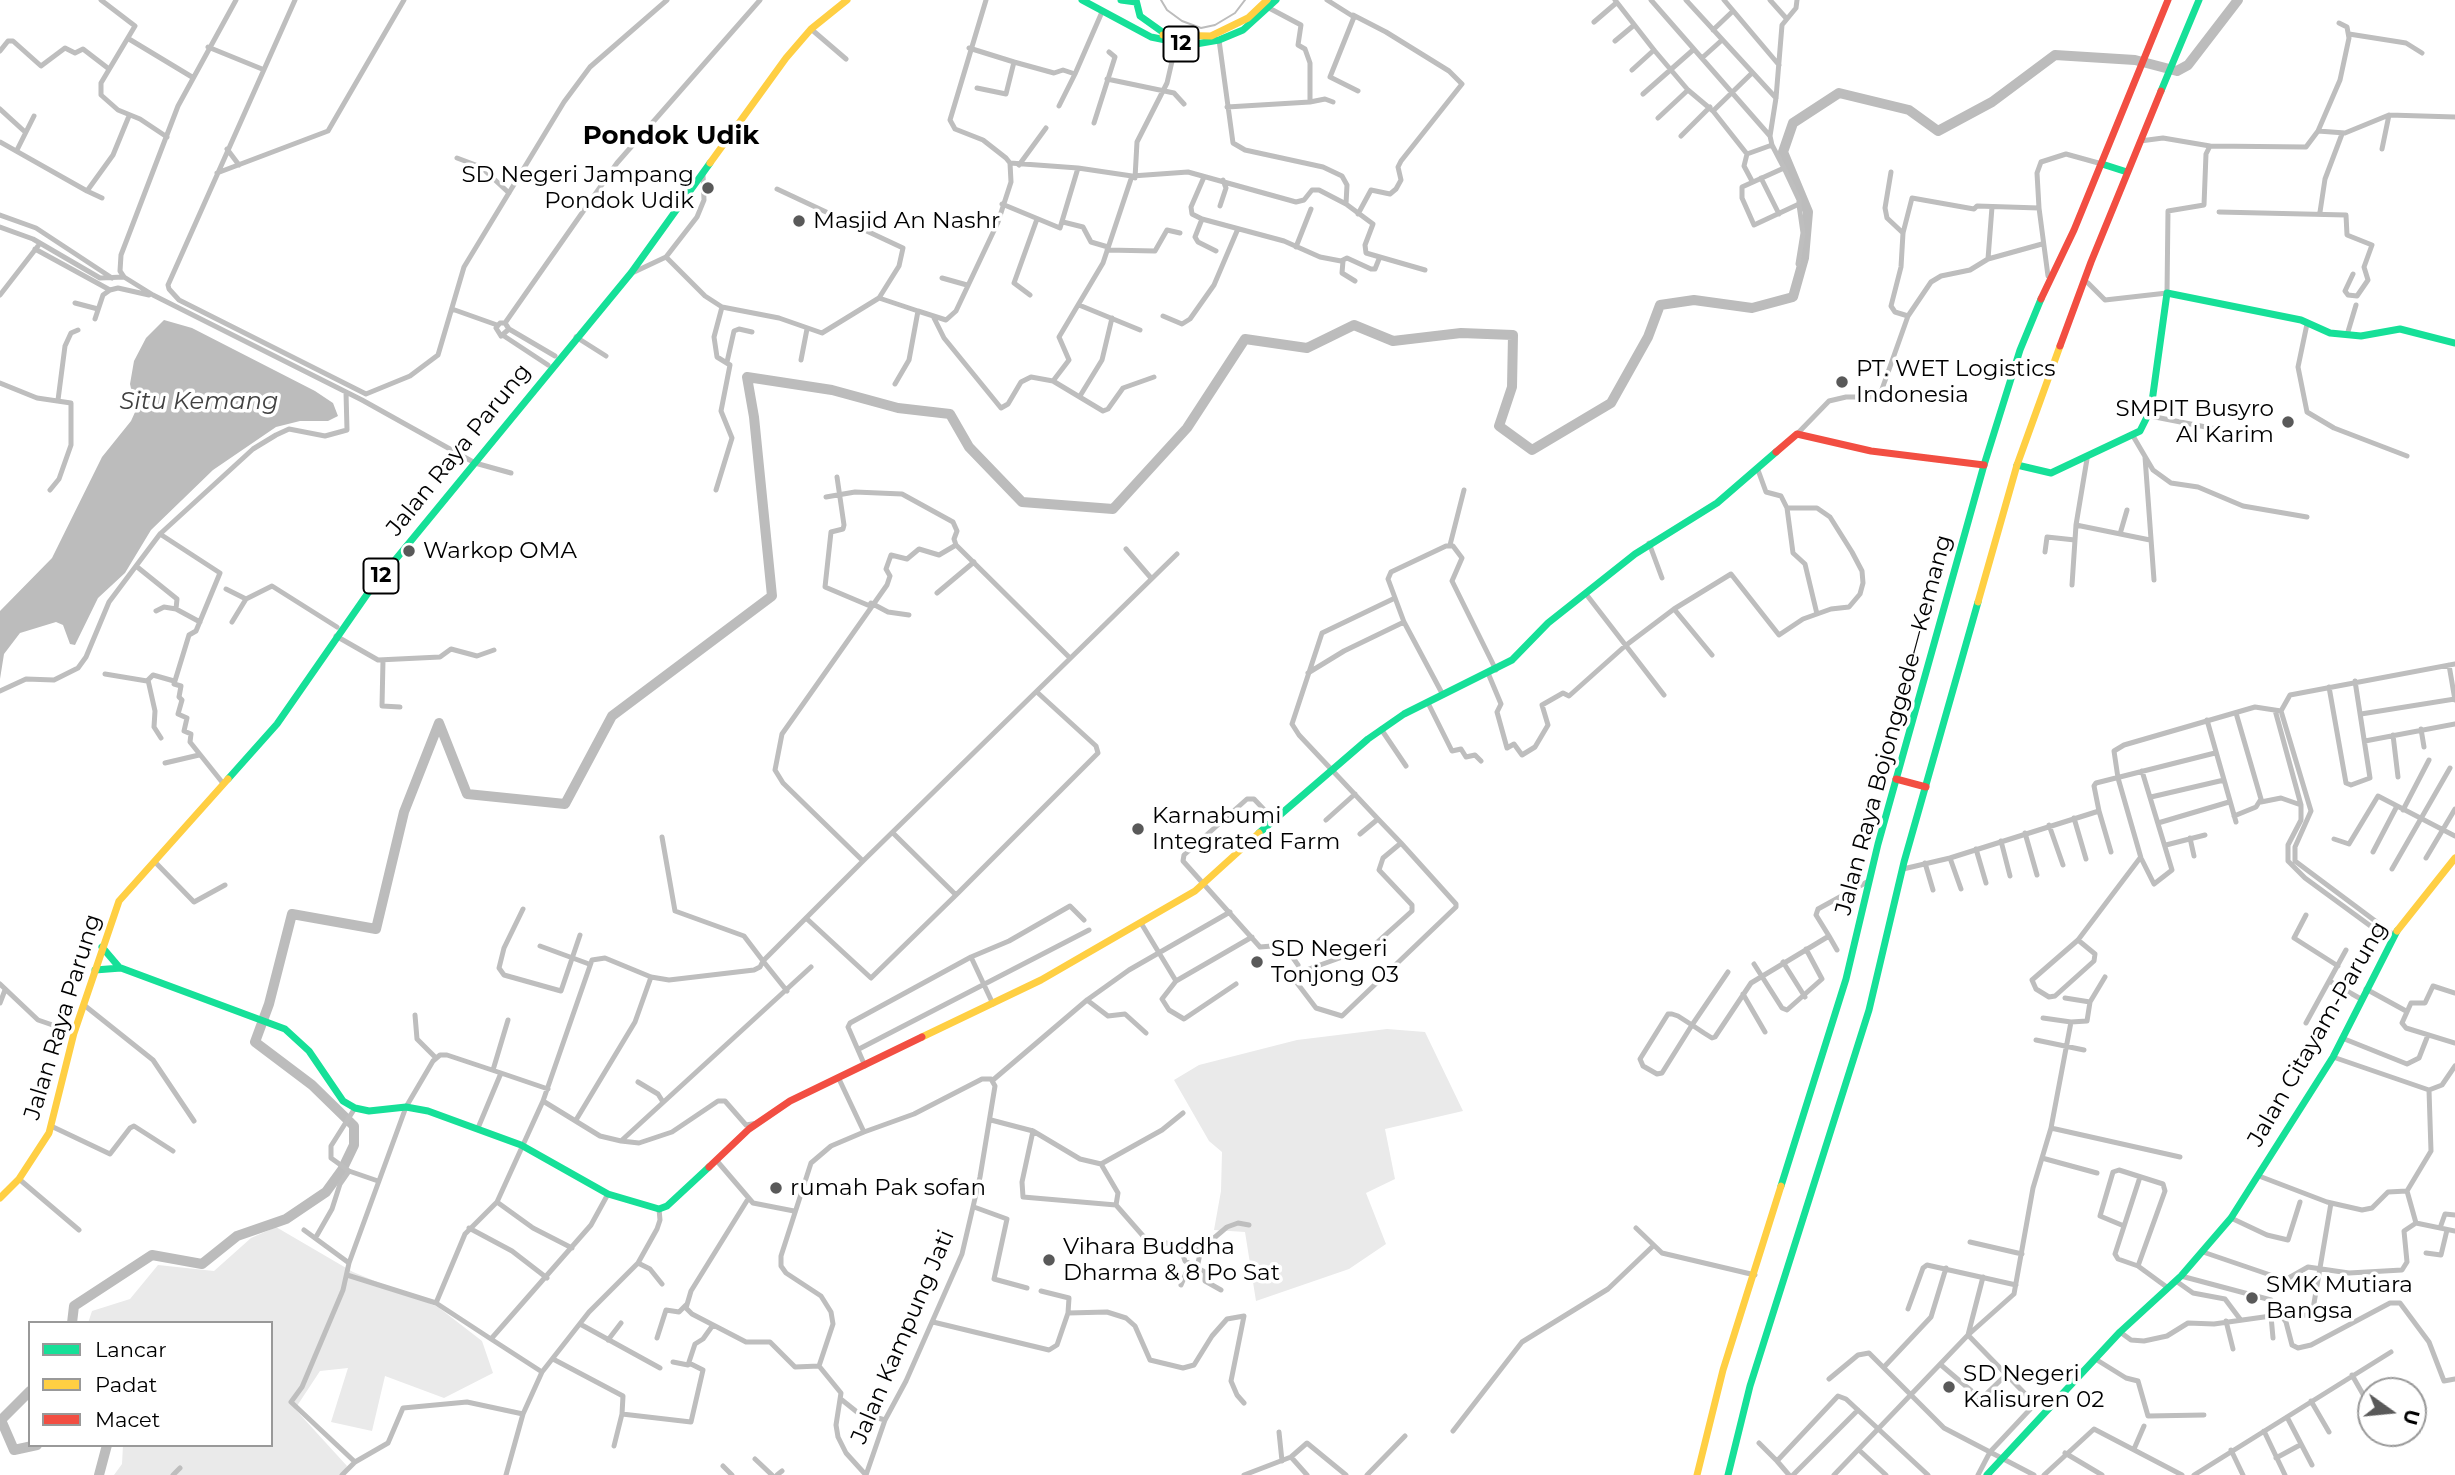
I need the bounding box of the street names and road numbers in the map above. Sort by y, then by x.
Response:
road number: 12 [1164,26,1198,61]
street label: Jalan Raya Parung [381,358,537,542]
street label: Jalan Raya Bojonggede—Kemang [1830,532,1958,918]
road number: 12 [364,558,398,594]
street label: Jalan Raya Parung [19,911,107,1123]
street label: Jalan Citayam-Parung [2242,917,2394,1151]
street label: Jalan Kampung Jati [845,1226,961,1448]

